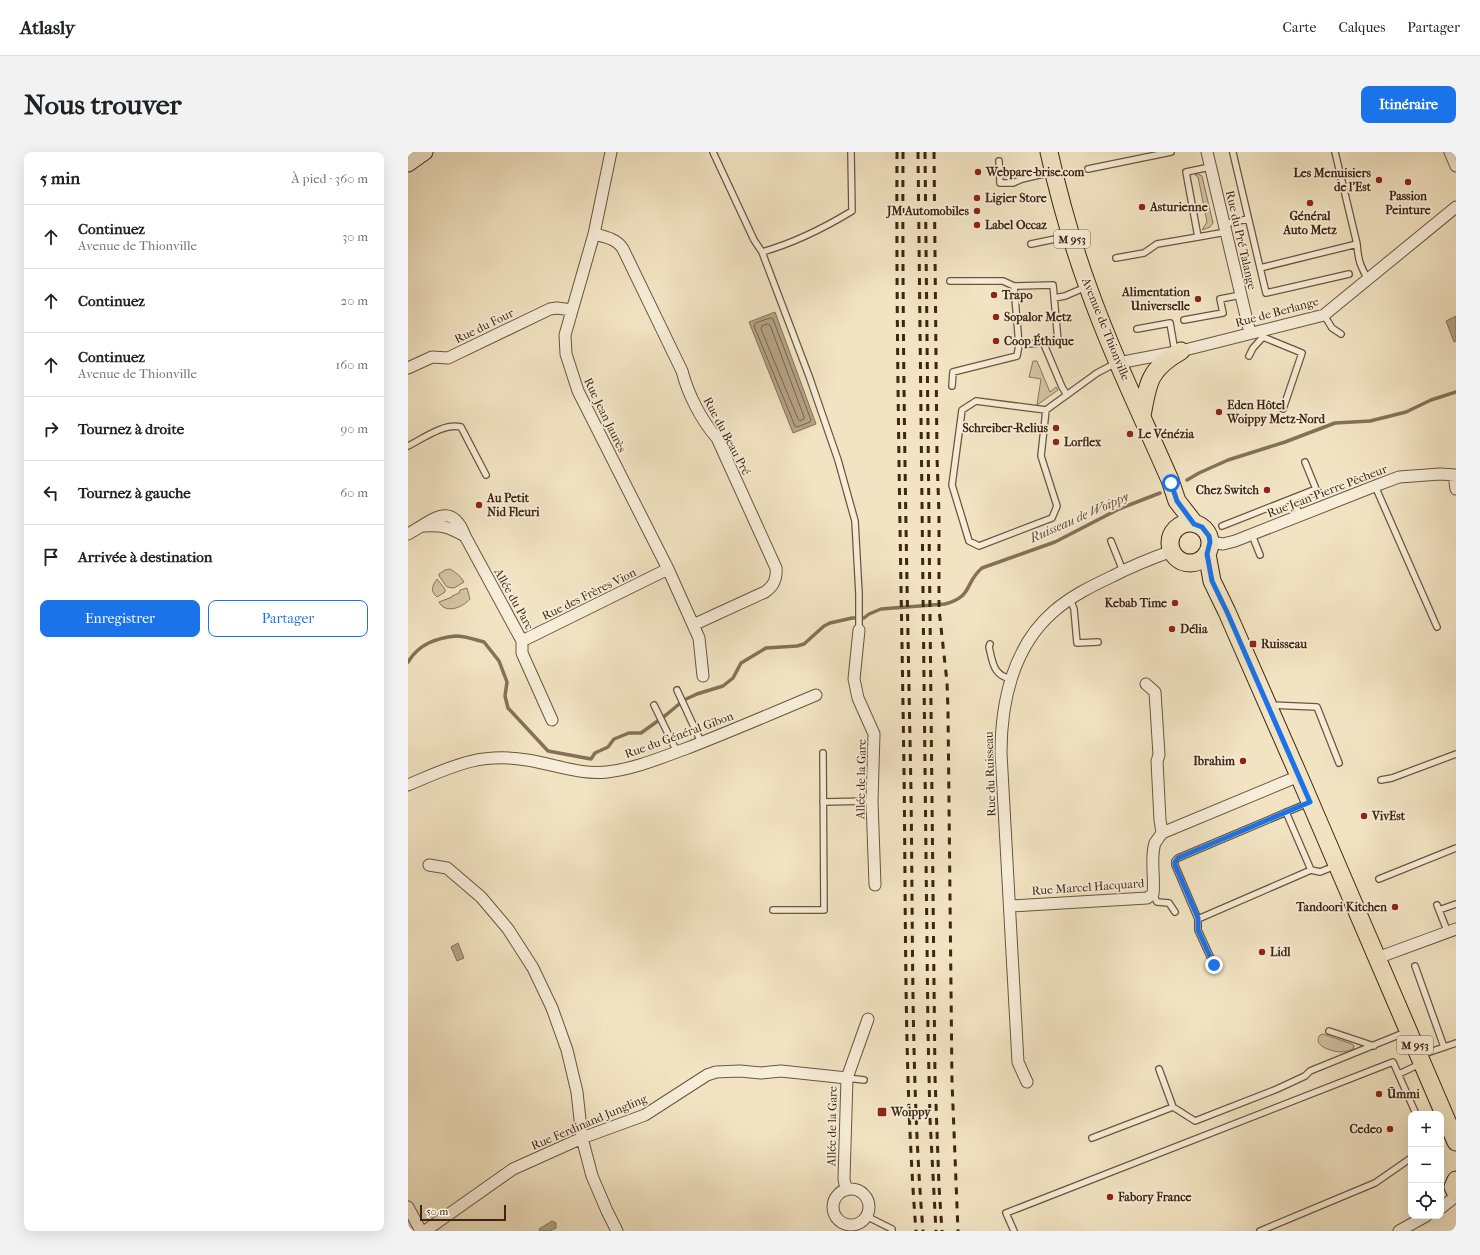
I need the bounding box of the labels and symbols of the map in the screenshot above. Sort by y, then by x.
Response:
place label: Webpare-brise.com [985,165,1085,180]
place label: Les Menuisiers de l'Est [1293,166,1372,194]
marker: Webpare-brise.com [973,167,983,177]
marker: Les Menuisiers de l'Est [1374,175,1384,185]
marker: Passion Peinture [1403,177,1413,187]
street label: Rue du Pré Talange [1223,189,1259,291]
place label: Passion Peinture [1385,189,1431,217]
place label: Ligier Store [985,191,1047,206]
marker: Ligier Store [972,193,982,203]
marker: Général Auto Metz [1305,198,1315,208]
place label: Asturienne [1149,200,1208,214]
marker: Asturienne [1137,202,1147,212]
place label: JM Automobiles [885,204,970,219]
marker: JM Automobiles [972,206,982,216]
place label: Général Auto Metz [1282,209,1338,237]
place label: Label Occaz [985,218,1048,232]
marker: Label Occaz [972,220,982,230]
road number: M 953 [1054,230,1090,248]
street label: Avenue de Thionville [1079,275,1133,383]
place label: Alimentation Universelle [1121,285,1191,313]
place label: Trapo [1001,288,1033,303]
marker: Trapo [989,290,999,300]
marker: Alimentation Universelle [1193,294,1203,304]
street label: Rue de Berlange [1234,294,1320,330]
street label: Rue du Four [452,305,517,346]
place label: Sopalor Metz [1004,310,1072,325]
marker: Sopalor Metz [991,312,1001,322]
place label: Coop Éthique [1004,333,1074,349]
marker: Coop Éthique [991,336,1001,346]
street label: Rue Jean Jaurès [581,376,629,455]
street label: Rue du Beau Pré [701,395,754,478]
place label: Eden Hôtel Woippy Metz-Nord [1226,398,1326,427]
marker: Eden Hôtel Woippy Metz-Nord [1214,407,1224,417]
place label: Schreiber-Relius [963,421,1049,435]
marker: Schreiber-Relius [1051,423,1061,433]
place label: Le Vénézia [1138,427,1195,441]
marker: Le Vénézia [1125,429,1135,439]
place label: Lorflex [1064,435,1102,449]
marker: Lorflex [1051,437,1061,447]
street label: Rue Jean-Pierre Pêcheur [1265,461,1390,520]
route start [1162,474,1180,492]
place label: Chez Switch [1196,483,1259,497]
marker: Chez Switch [1262,485,1272,495]
water label: Ruisseau de Woippy [1026,488,1131,546]
place label: Au Petit Nid Fleuri [486,491,540,519]
marker: Au Petit Nid Fleuri [474,500,484,510]
street label: Allée du Parc [491,565,537,632]
street label: Rue des Frères Vion [540,565,638,623]
place label: Kebab Time [1105,596,1167,610]
marker: Kebab Time [1170,598,1180,608]
place label: Délia [1180,622,1208,636]
marker: Délia [1167,624,1177,634]
place label: Ruisseau [1261,637,1307,651]
marker: Ruisseau [1248,639,1258,649]
street label: Rue du Général Gibon [623,709,735,761]
street label: Rue du Ruisseau [982,731,998,817]
street label: Allée de la Gare [853,739,869,820]
place label: Ibrahim [1193,754,1236,768]
marker: Ibrahim [1238,756,1248,766]
place label: VivEst [1371,809,1406,823]
marker: VivEst [1359,811,1369,821]
street label: Rue Marcel Hacquard [1031,876,1145,898]
place label: Tandoori Kitchen [1295,900,1388,914]
marker: Tandoori Kitchen [1390,902,1400,912]
place label: Lidl [1270,945,1291,959]
marker: Lidl [1257,947,1267,957]
route end [1205,956,1223,974]
road number: M 953 [1397,1036,1433,1054]
street label: Allée de la Gare [824,1086,840,1167]
place label: Ūmmi [1386,1086,1420,1101]
marker: Ūmmi [1374,1089,1384,1099]
street label: Rue Ferdinand Jungling [529,1091,650,1153]
place label: Woippy [890,1105,931,1120]
marker: Woippy [876,1106,888,1118]
place label: Cedeo [1349,1122,1382,1136]
marker: Cedeo [1385,1124,1395,1134]
place label: Fabory France [1117,1190,1192,1205]
marker: Fabory France [1105,1192,1115,1202]
scale bar [420,1203,506,1222]

